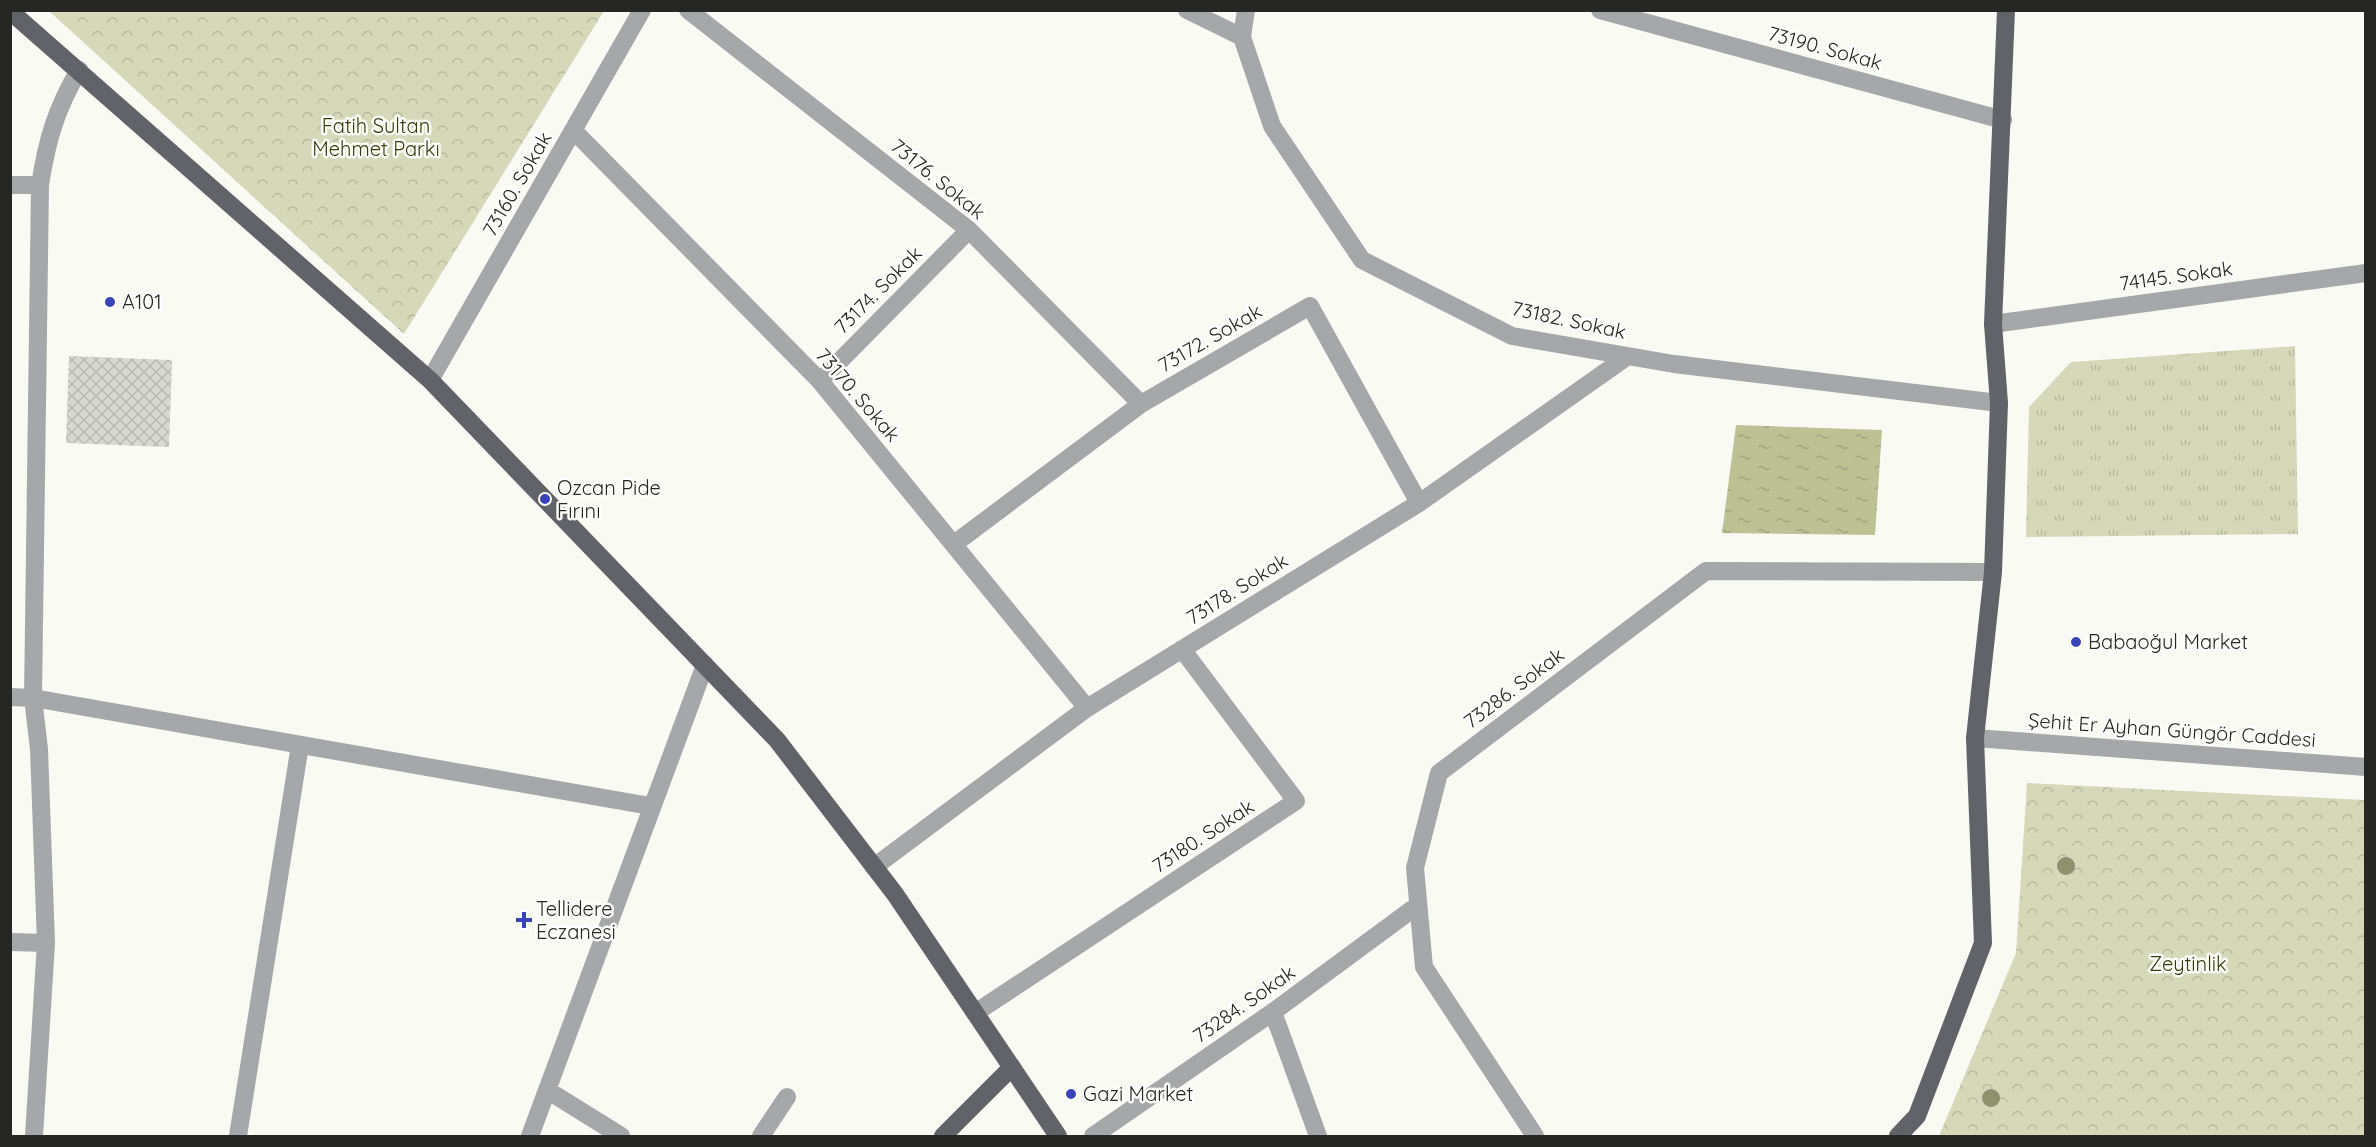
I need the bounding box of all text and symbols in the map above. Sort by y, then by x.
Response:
street label: 73190. Sokak [1765,20,1885,75]
park label: Fatih Sultan Mehmet Parkı [312,113,440,161]
street label: 73160. Sokak [477,127,557,241]
street label: 73176. Sokak [886,133,991,224]
street label: 73174. Sokak [829,241,927,339]
street label: 74145. Sokak [2118,255,2234,296]
place label: A101 [122,289,162,314]
marker: A101 [103,295,117,309]
street label: 73182. Sokak [1510,295,1628,344]
street label: 73172. Sokak [1154,298,1266,377]
street label: 73170. Sokak [811,343,906,447]
place label: Ozcan Pide Fırını [557,475,661,523]
marker: Ozcan Pide Fırını [538,492,552,506]
street label: 73178. Sokak [1181,547,1292,630]
place label: Babaoğul Market [2088,629,2248,654]
marker: Babaoğul Market [2069,635,2083,649]
street label: 73286. Sokak [1459,642,1569,733]
street label: Şehit Er Ayhan Güngör Caddesi [2027,707,2317,752]
street label: 73180. Sokak [1147,793,1258,878]
place label: Tellidere Eczanesi [536,896,616,944]
marker: Tellidere Eczanesi [517,913,531,927]
park label: Zeytinlik [2149,951,2227,976]
street label: 73284. Sokak [1188,959,1300,1048]
place label: Gazi Market [1083,1081,1194,1106]
marker: Gazi Market [1064,1087,1078,1101]

